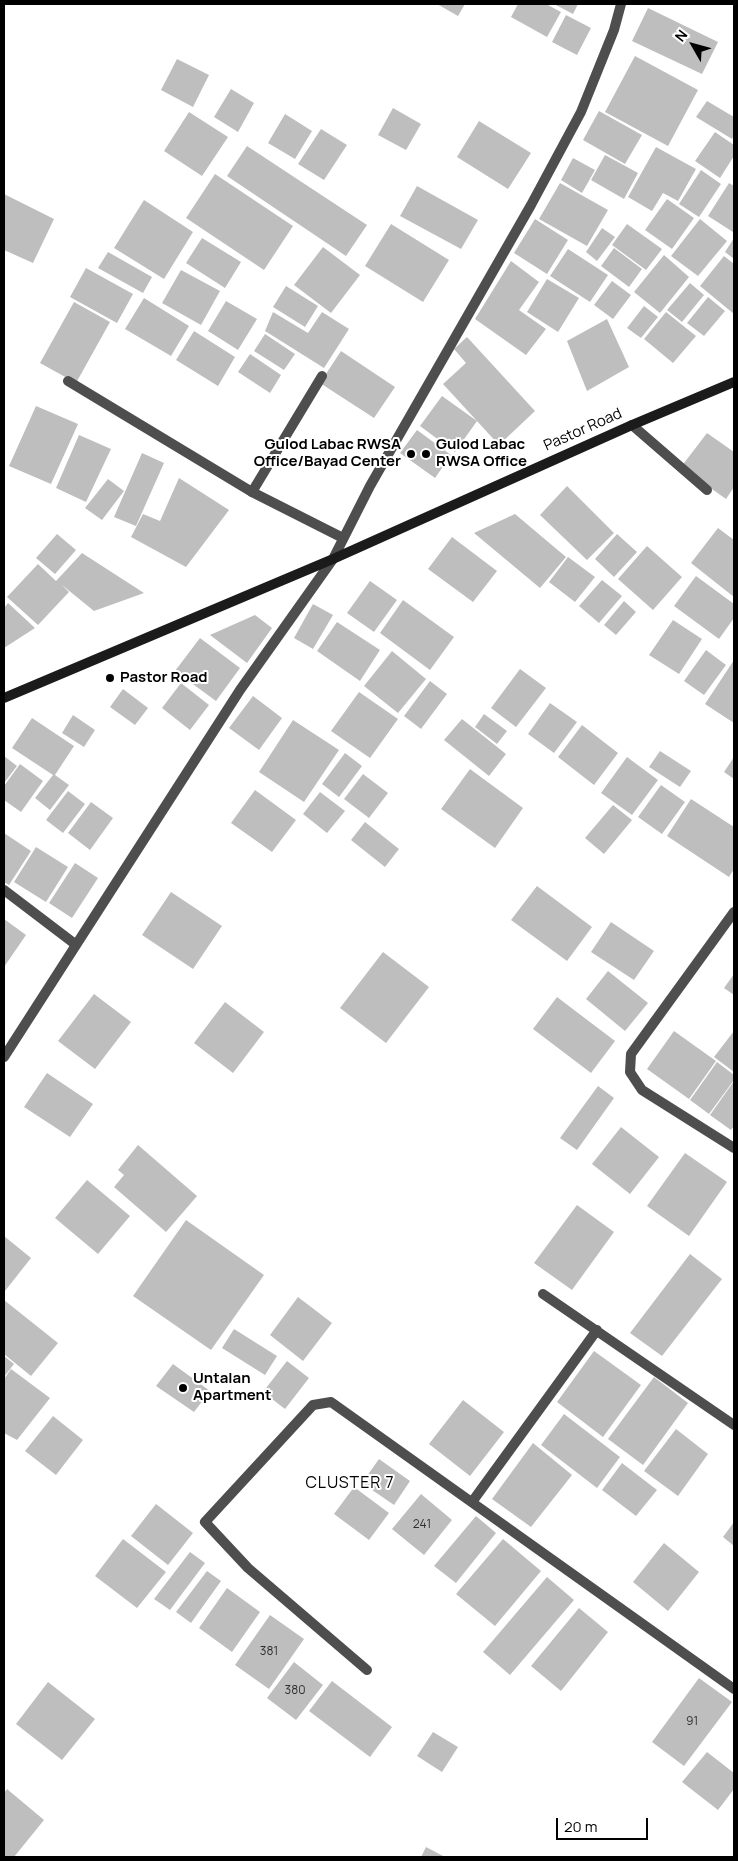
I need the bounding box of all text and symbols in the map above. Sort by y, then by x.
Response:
north arrow [668,20,718,70]
text: N [670,26,691,45]
street label: Pastor Road [541,405,625,455]
place label: Gulod Labac RWSA Office/Bayad Center [254,436,401,471]
place label: Gulod Labac RWSA Office [436,436,527,471]
marker: Gulod Labac RWSA Office/Bayad Center [405,448,417,460]
marker: Gulod Labac RWSA Office [420,448,432,460]
place label: Pastor Road [120,669,208,687]
marker: Pastor Road [104,672,116,684]
place label: Untalan Apartment [193,1370,271,1405]
marker: Untalan Apartment [177,1382,189,1394]
district label: CLUSTER 7 [304,1474,396,1494]
house number: 241 [413,1518,431,1532]
house number: 381 [260,1645,278,1659]
house number: 380 [285,1684,305,1698]
house number: 91 [686,1715,698,1729]
scale bar [558,1808,650,1840]
text: 20 m [564,1816,597,1837]

